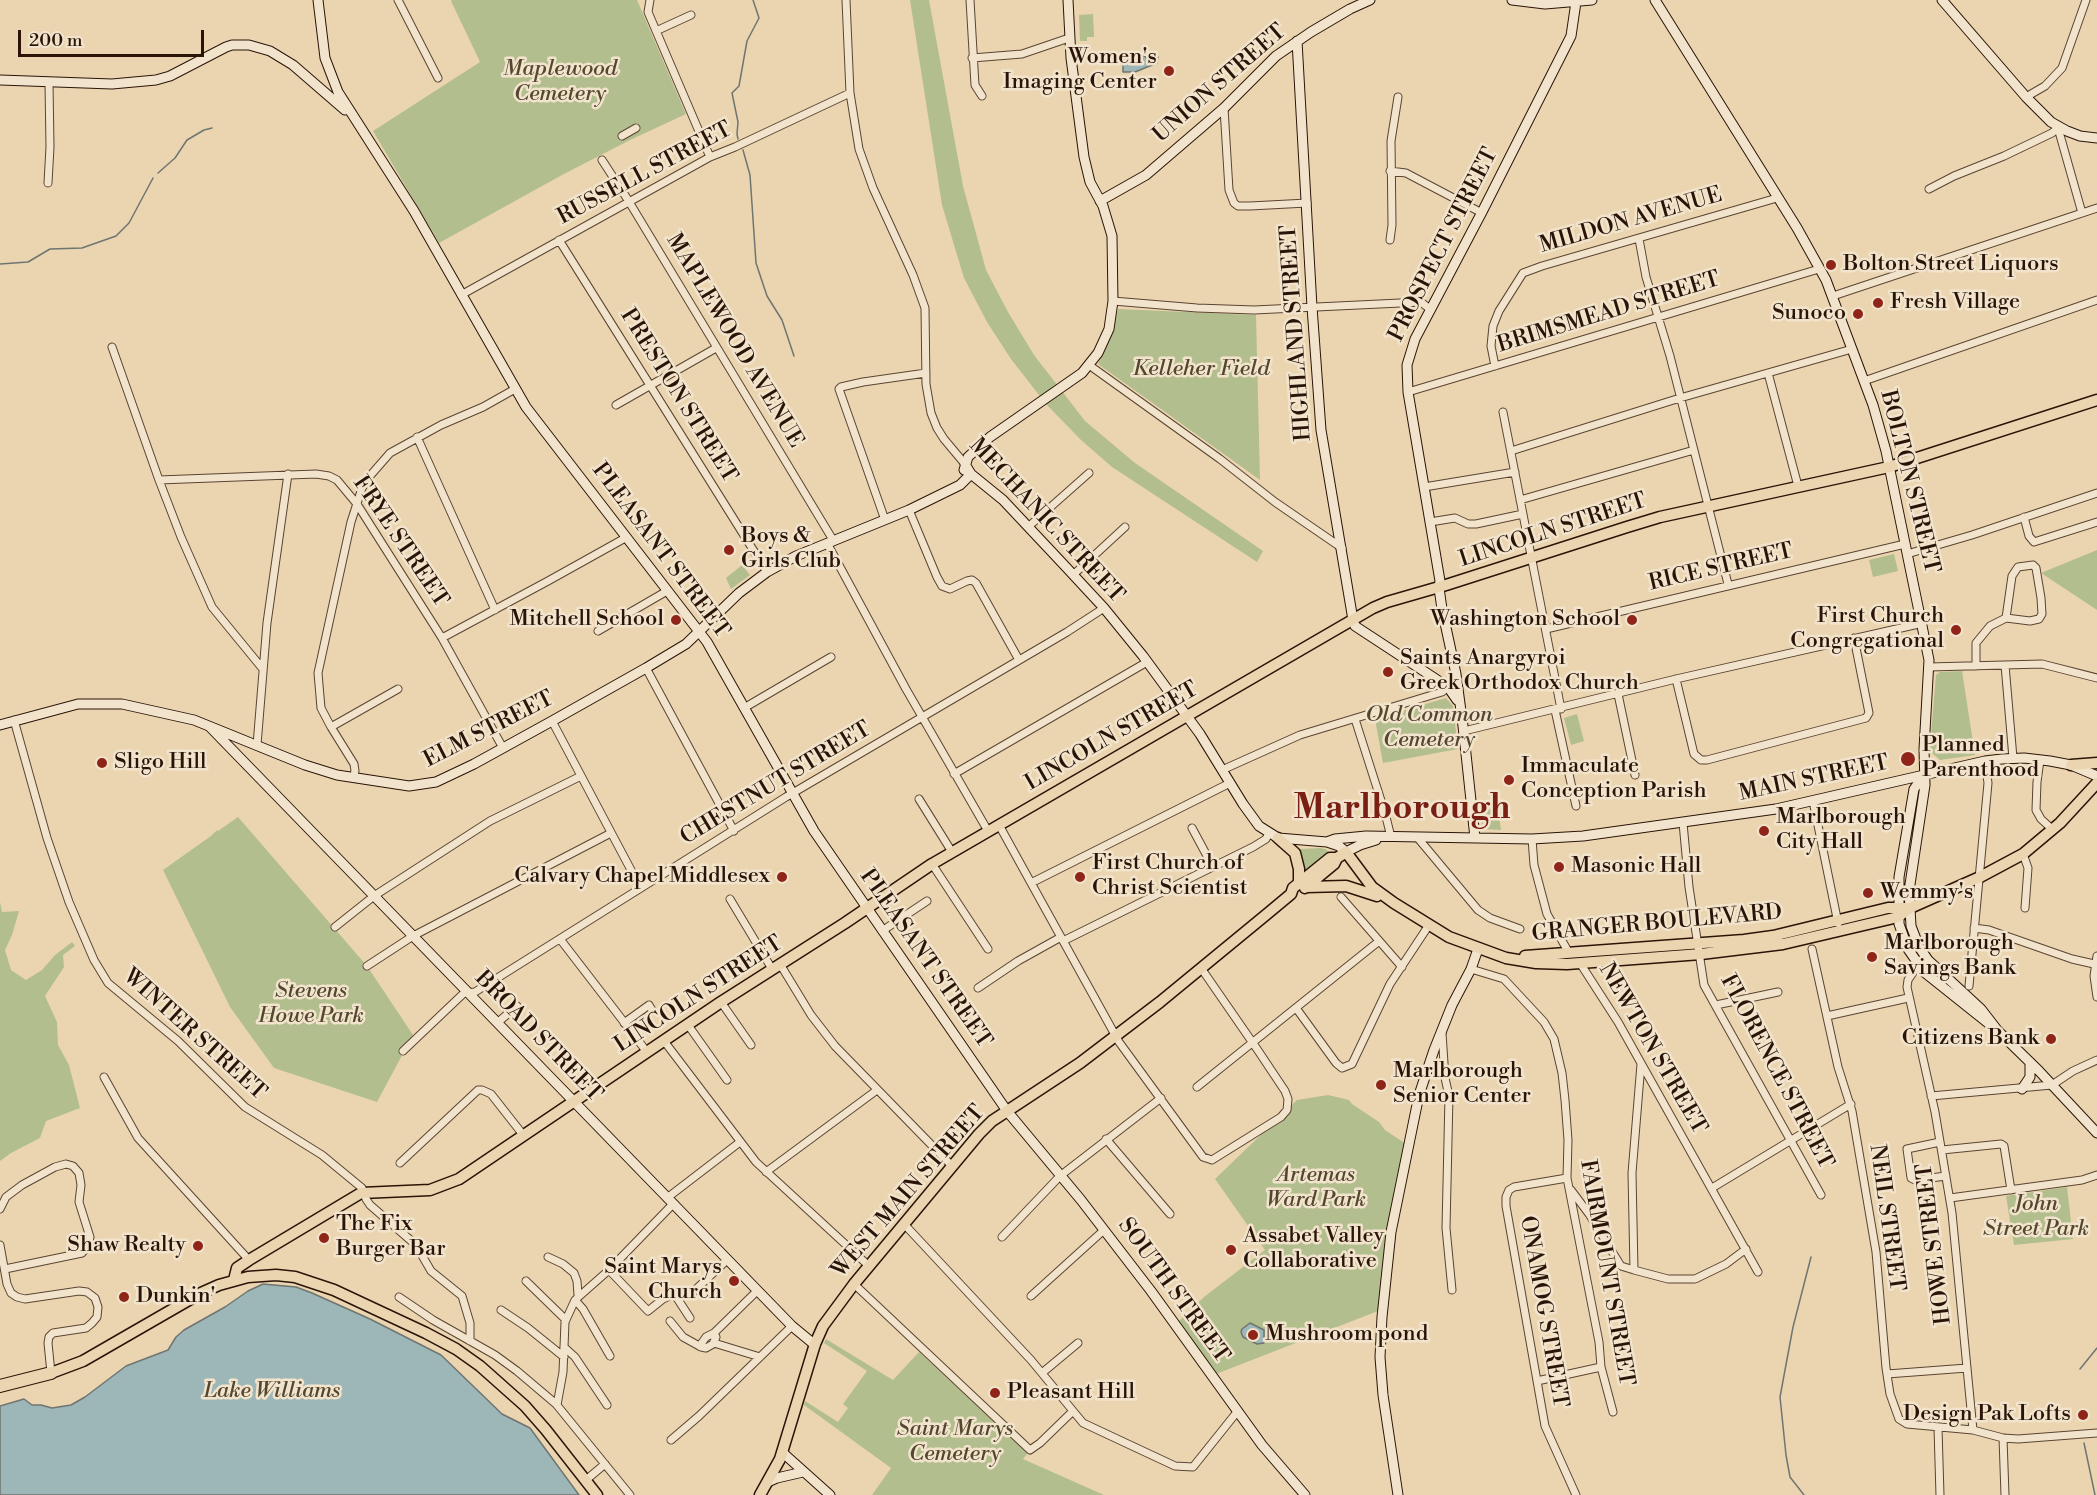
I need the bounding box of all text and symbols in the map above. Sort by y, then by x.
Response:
scale bar [21,18,207,56]
street label: UNION STREET [1148,19,1292,149]
text: 200 m [29,29,83,52]
place label: Women's Imaging Center [1003,45,1157,96]
park label: Maplewood Cemetery [503,57,617,108]
marker: Women's Imaging Center [1162,64,1176,78]
street label: RUSSELL STREET [553,117,737,231]
street label: PROSPECT STREET [1384,144,1504,346]
street label: MILDON AVENUE [1537,182,1725,260]
street label: HIGHLAND STREET [1276,224,1318,442]
street label: MAPLEWOOD AVENUE [660,229,808,453]
place label: Bolton Street Liquors [1843,252,2059,278]
marker: Bolton Street Liquors [1824,258,1838,272]
street label: BRIMSMEAD STREET [1495,267,1723,359]
place label: Fresh Village [1890,290,2020,316]
marker: Fresh Village [1871,296,1885,310]
place label: Sunoco [1772,301,1846,327]
street label: PRESTON STREET [614,304,742,488]
marker: Sunoco [1851,307,1865,321]
park label: Kelleher Field [1132,357,1270,383]
street label: BOLTON STREET [1873,388,1945,576]
street label: MECHANIC STREET [963,433,1129,609]
street label: PLEASANT STREET [586,458,734,644]
street label: FRYE STREET [347,472,453,612]
street label: LINCOLN STREET [1456,488,1650,574]
place label: Boys & Girls Club [741,524,841,576]
street label: RICE STREET [1646,539,1796,597]
marker: Boys & Girls Club [722,543,736,557]
place label: First Church Congregational [1790,604,1944,656]
place label: Mitchell School [509,607,664,633]
place label: Washington School [1430,607,1620,633]
marker: Mitchell School [669,613,683,627]
marker: Washington School [1625,613,1639,627]
marker: First Church Congregational [1949,623,1963,637]
place label: Saints Anargyroi Greek Orthodox Church [1400,646,1639,698]
marker: Saints Anargyroi Greek Orthodox Church [1381,665,1395,679]
street label: LINCOLN STREET [1021,677,1203,797]
street label: ELM STREET [420,686,558,774]
park label: Old Common Cemetery [1365,703,1493,754]
street label: CHESTNUT STREET [676,717,876,851]
place label: Planned Parenthood [1922,733,2039,784]
place label: Sligo Hill [114,750,207,776]
street label: MAIN STREET [1737,750,1891,808]
marker: Planned Parenthood [1899,750,1917,768]
place label: Immaculate Conception Parish [1521,754,1707,806]
marker: Sligo Hill [95,756,109,770]
marker: Immaculate Conception Parish [1502,773,1516,787]
district label: Marlborough [1293,790,1511,830]
place label: Marlborough City Hall [1776,805,1906,856]
marker: Marlborough City Hall [1757,824,1771,838]
place label: First Church of Christ Scientist [1092,851,1247,902]
place label: Masonic Hall [1571,854,1701,880]
marker: Masonic Hall [1552,860,1566,874]
place label: Calvary Chapel Middlesex [514,864,770,890]
street label: PLEASANT STREET [853,864,997,1054]
marker: Calvary Chapel Middlesex [775,870,789,884]
marker: First Church of Christ Scientist [1073,870,1087,884]
place label: Wemmy's [1880,880,1973,906]
marker: Wemmy's [1861,886,1875,900]
street label: GRANGER BOULEVARD [1531,900,1783,948]
street label: LINCOLN STREET [610,931,788,1059]
place label: Marlborough Savings Bank [1884,931,2016,982]
marker: Marlborough Savings Bank [1865,950,1879,964]
street label: NEWTON STREET [1592,959,1712,1139]
street label: WINTER STREET [117,964,271,1106]
street label: BROAD STREET [469,966,607,1108]
street label: FLORENCE STREET [1714,970,1838,1174]
park label: Stevens Howe Park [258,979,364,1030]
place label: Citizens Bank [1902,1026,2039,1052]
marker: Citizens Bank [2044,1032,2058,1046]
place label: Marlborough Senior Center [1393,1059,1531,1110]
marker: Marlborough Senior Center [1374,1078,1388,1092]
street label: WEST MAIN STREET [827,1100,991,1284]
street label: NEIL STREET [1863,1143,1909,1293]
street label: FAIRMOUNT STREET [1573,1158,1639,1388]
street label: HOWE STREET [1912,1162,1958,1326]
park label: Artemas Ward Park [1266,1163,1366,1214]
park label: John Street Park [1983,1192,2089,1244]
place label: The Fix Burger Bar [336,1212,446,1264]
street label: SOUTH STREET [1112,1213,1234,1369]
street label: ONAMOG STREET [1513,1214,1573,1410]
place label: Assabet Valley Collaborative [1243,1224,1384,1276]
marker: The Fix Burger Bar [317,1231,331,1245]
place label: Shaw Realty [67,1233,186,1259]
marker: Shaw Realty [191,1239,205,1253]
marker: Assabet Valley Collaborative [1224,1243,1238,1257]
place label: Saint Marys Church [604,1255,722,1306]
marker: Saint Marys Church [727,1274,741,1288]
place label: Dunkin' [136,1284,216,1310]
marker: Dunkin' [117,1290,131,1304]
place label: Mushroom pond [1265,1322,1428,1348]
marker: Mushroom pond [1246,1328,1260,1342]
park label: Lake Williams [204,1379,340,1405]
place label: Pleasant Hill [1007,1380,1135,1406]
marker: Pleasant Hill [988,1386,1002,1400]
place label: Design Pak Lofts [1903,1402,2071,1428]
marker: Design Pak Lofts [2076,1408,2090,1422]
park label: Saint Marys Cemetery [897,1417,1013,1468]

